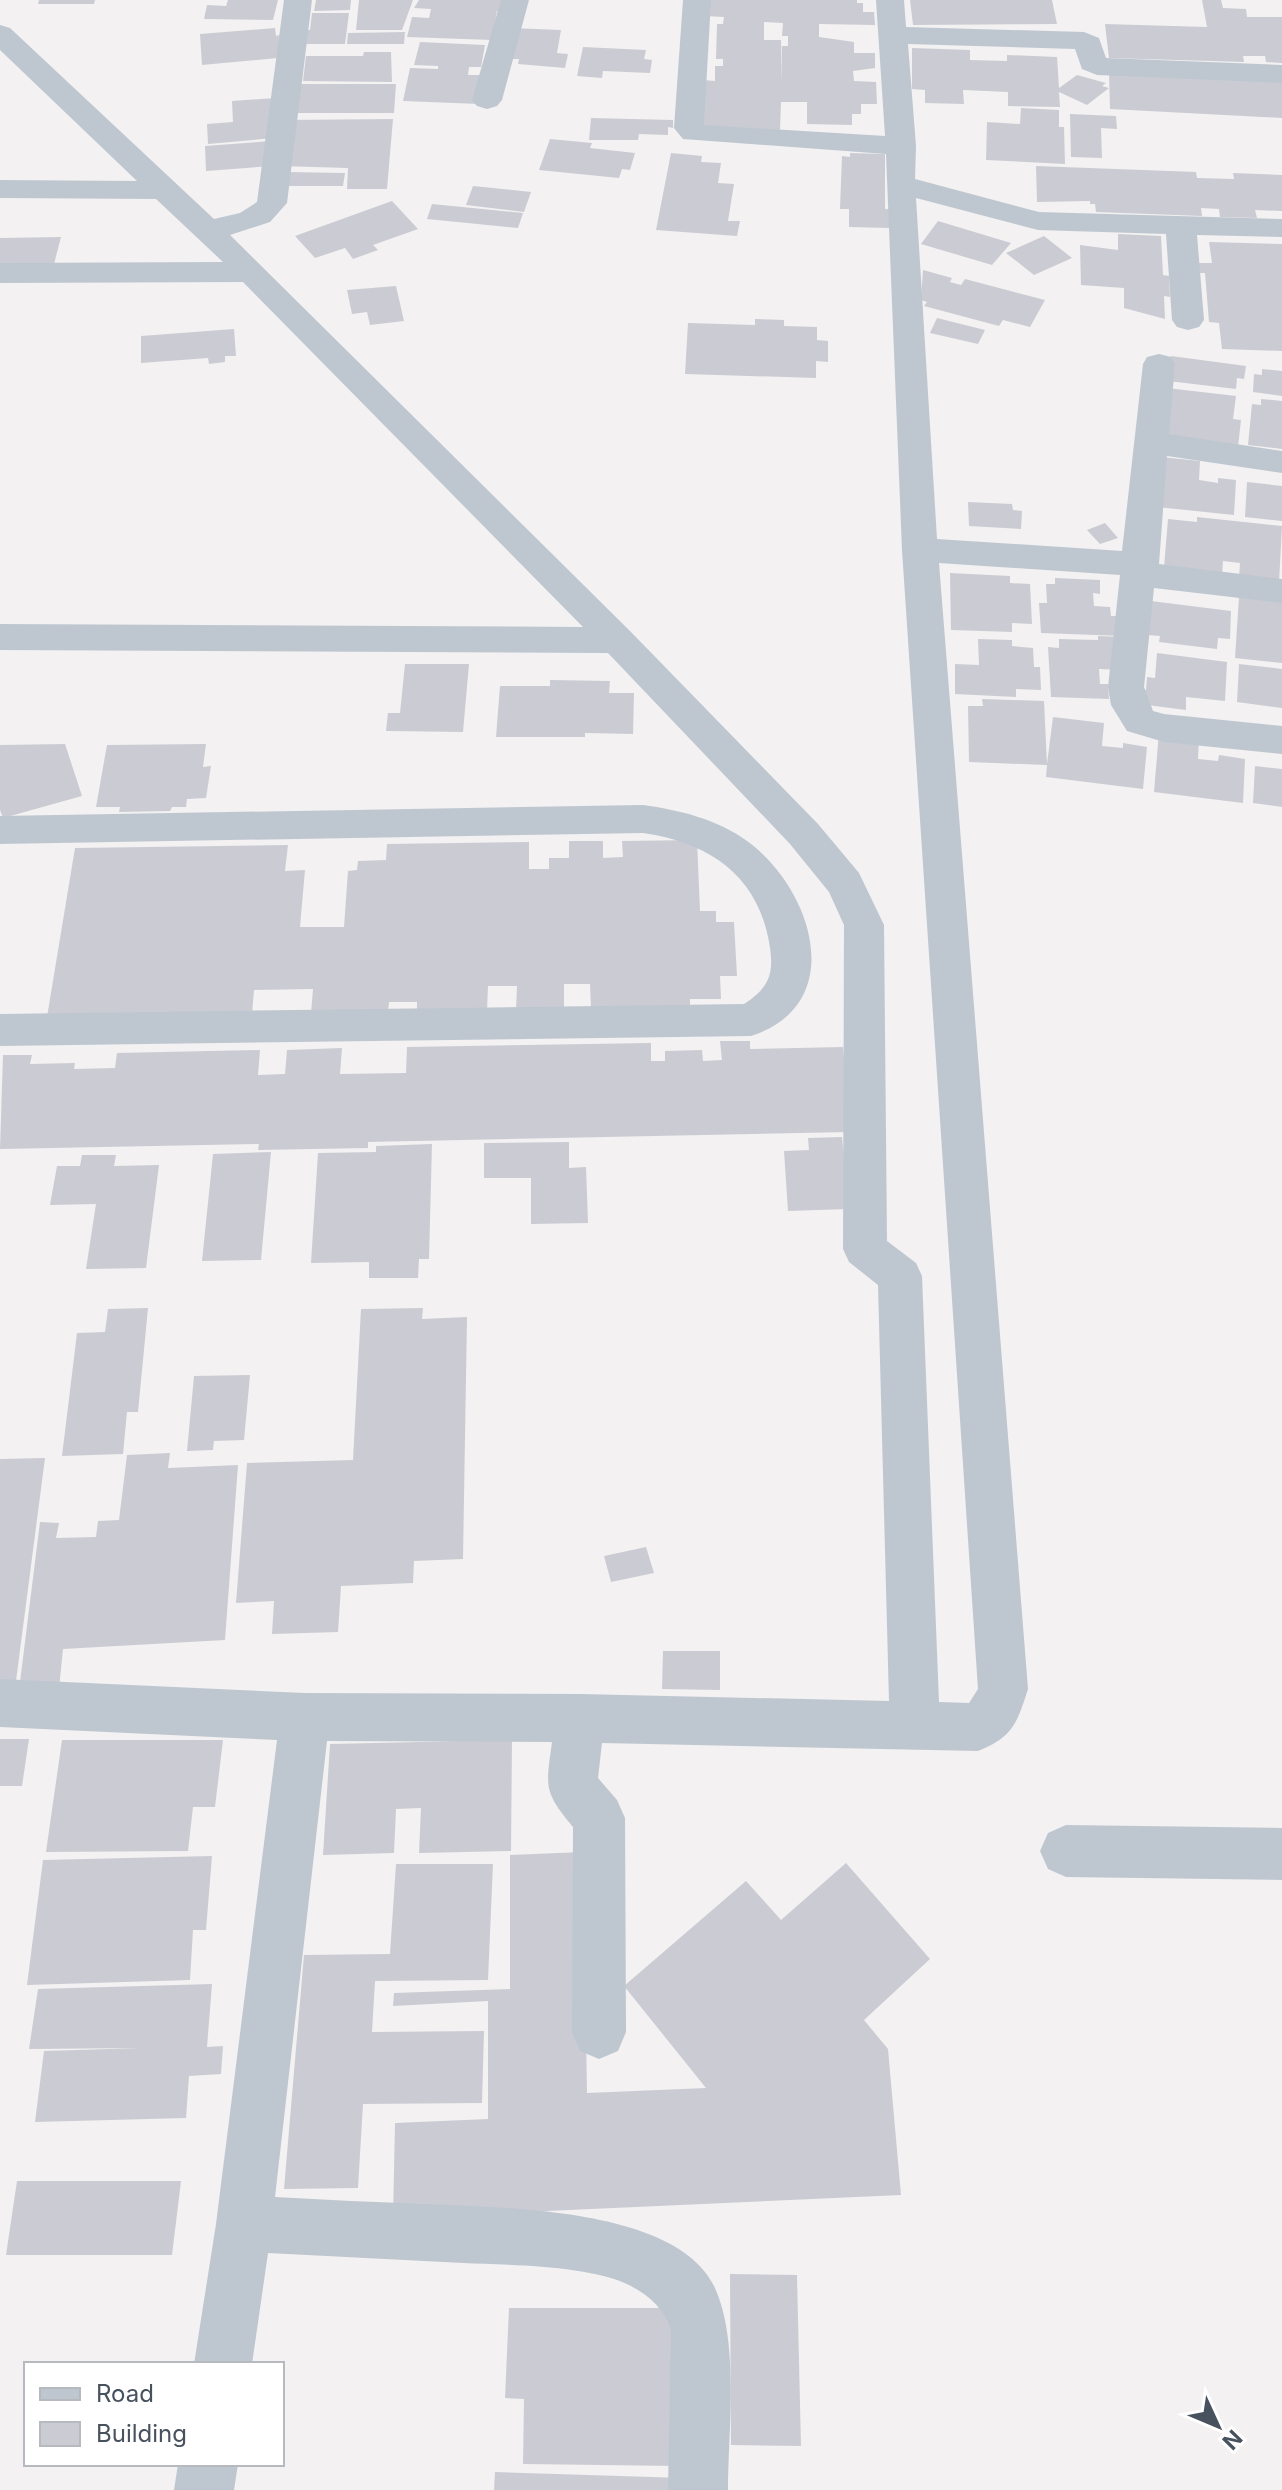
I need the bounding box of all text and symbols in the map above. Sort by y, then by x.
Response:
legend [24,2362,284,2466]
text: Road [96,2379,154,2408]
north arrow [1178,2386,1258,2466]
text: Building [96,2419,187,2448]
text: N [1217,2425,1248,2455]

